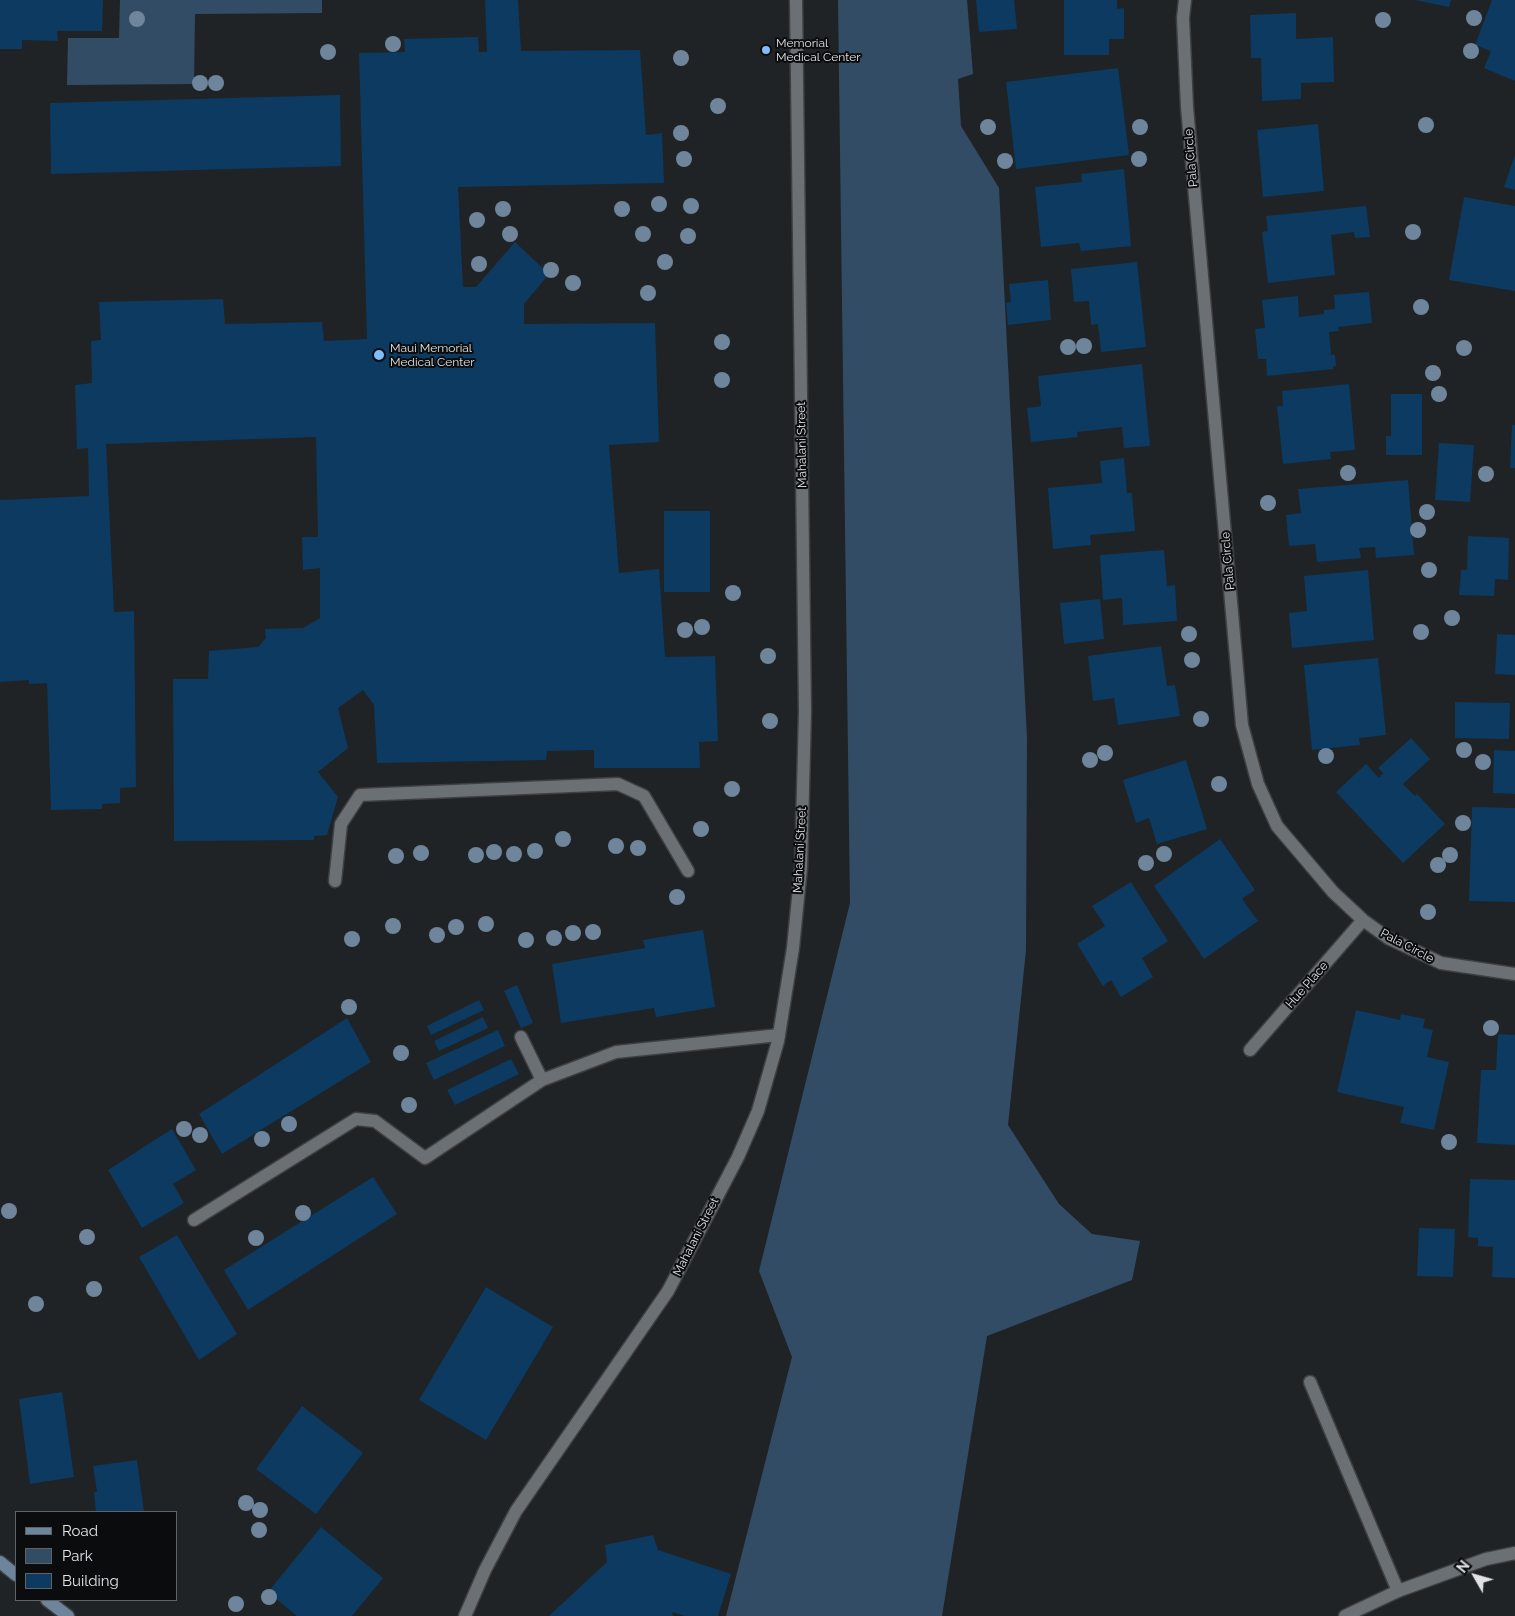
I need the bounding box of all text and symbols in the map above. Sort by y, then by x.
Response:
place label: Memorial Medical Center [776,36,860,64]
marker: Memorial Medical Center [760,44,772,56]
street label: Pala Circle [1181,128,1201,188]
place label: Maui Memorial Medical Center [390,341,474,369]
marker: Maui Memorial Medical Center [372,348,386,362]
street label: Mahalani Street [794,402,810,488]
street label: Pala Circle [1218,531,1238,591]
street label: Mahalani Street [791,807,809,893]
street label: Pala Circle [1378,926,1436,966]
street label: Hue Place [1283,959,1331,1011]
street label: Mahalani Street [670,1195,722,1279]
legend [15,1511,178,1601]
text: Road [62,1522,98,1540]
text: Park [62,1547,93,1565]
north arrow [1450,1551,1500,1601]
text: N [1454,1558,1473,1576]
text: Building [62,1572,119,1590]

